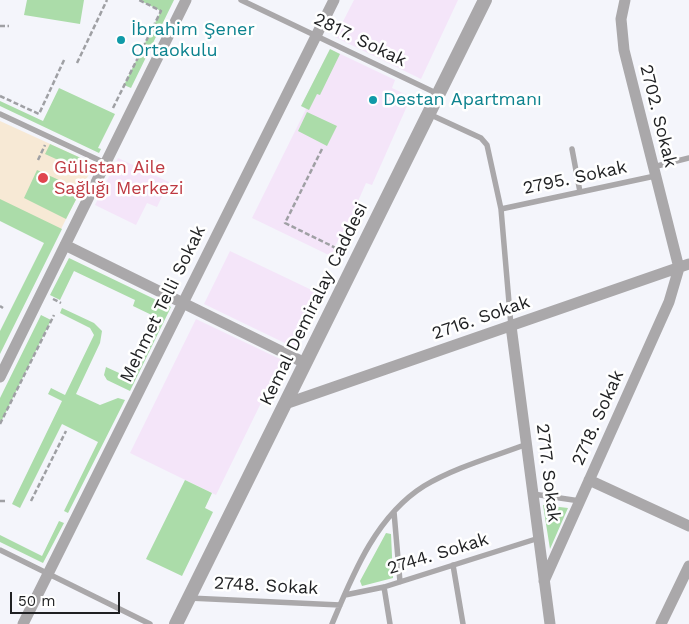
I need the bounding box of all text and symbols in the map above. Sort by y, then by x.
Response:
street label: 2817. Sokak [310,8,410,72]
place label: İbrahim Şener Ortaokulu [131,19,255,62]
marker: İbrahim Şener Ortaokulu [115,34,127,46]
street label: 2702. Sokak [635,62,681,170]
place label: Destan Apartmanı [383,89,542,111]
marker: Destan Apartmanı [367,94,379,106]
street label: 2795. Sokak [521,156,629,200]
place label: Gülistan Aile Sağlığı Merkezi [54,157,184,200]
marker: Gülistan Aile Sağlığı Merkezi [36,171,50,185]
street label: Kemal Demiralay Caddesi [255,199,373,409]
street label: Mehmet Telli Sokak [116,222,210,386]
street label: 2716. Sokak [429,291,533,345]
street label: 2718. Sokak [567,367,629,469]
street label: 2717. Sokak [531,422,565,524]
street label: 2744. Sokak [385,528,491,580]
street label: 2748. Sokak [213,572,319,600]
scale bar [12,582,122,614]
text: 50 m [18,592,55,610]

